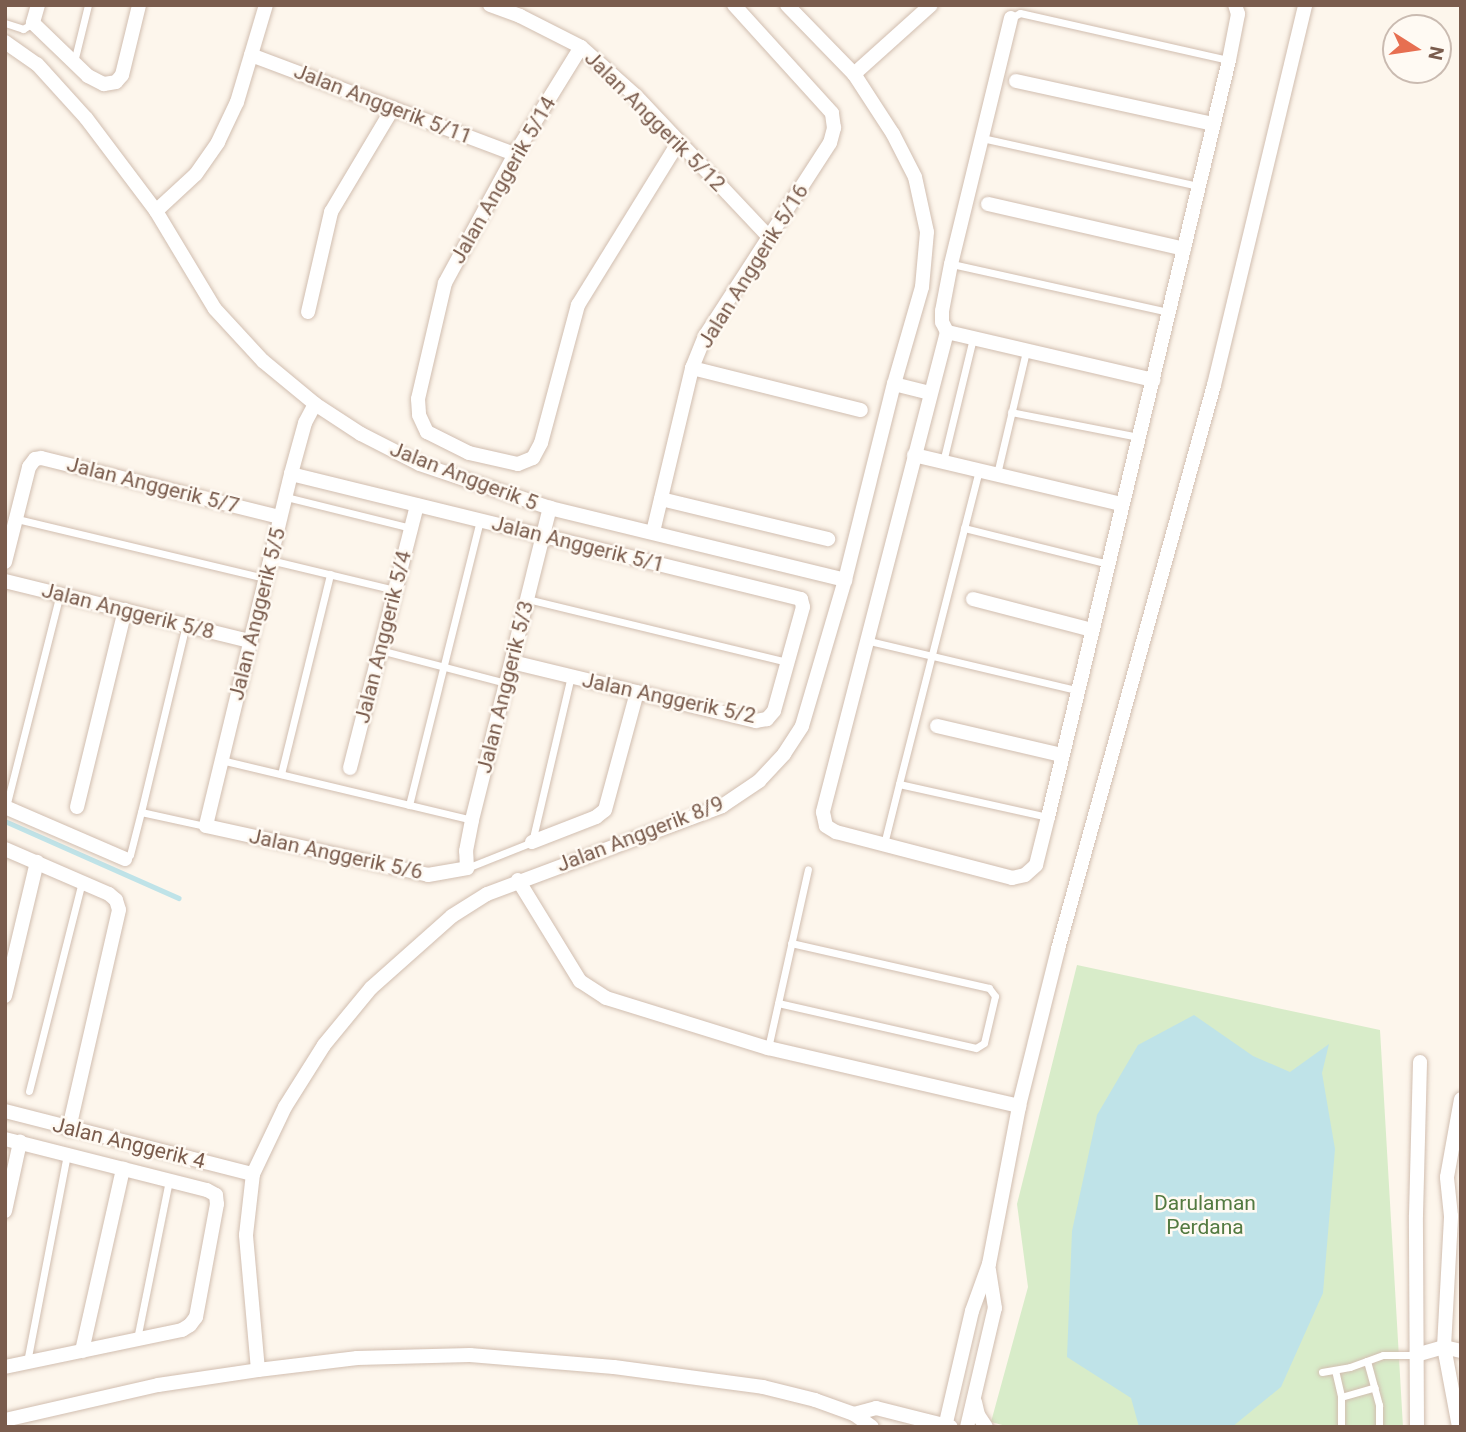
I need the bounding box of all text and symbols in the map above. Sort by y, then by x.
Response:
north arrow [1382,14,1452,84]
text: N [1423,44,1449,62]
street label: Jalan Anggerik 5/12 [579,45,731,197]
street label: Jalan Anggerik 5/11 [290,58,476,150]
street label: Jalan Anggerik 5/14 [445,92,561,268]
street label: Jalan Anggerik 5/16 [692,179,814,353]
street label: Jalan Anggerik 5 [387,436,541,516]
street label: Jalan Anggerik 5/7 [64,451,242,519]
street label: Jalan Anggerik 5/1 [489,510,667,578]
street label: Jalan Anggerik 5/5 [223,525,291,703]
street label: Jalan Anggerik 5/4 [349,548,417,726]
street label: Jalan Anggerik 5/8 [39,577,217,645]
street label: Jalan Anggerik 5/3 [471,598,539,776]
street label: Jalan Anggerik 5/2 [580,667,758,729]
street label: Jalan Anggerik 8/9 [553,791,727,877]
street label: Jalan Anggerik 5/6 [247,823,425,885]
street label: Jalan Anggerik 4 [50,1112,208,1174]
park label: Darulaman Perdana [1154,1190,1256,1240]

